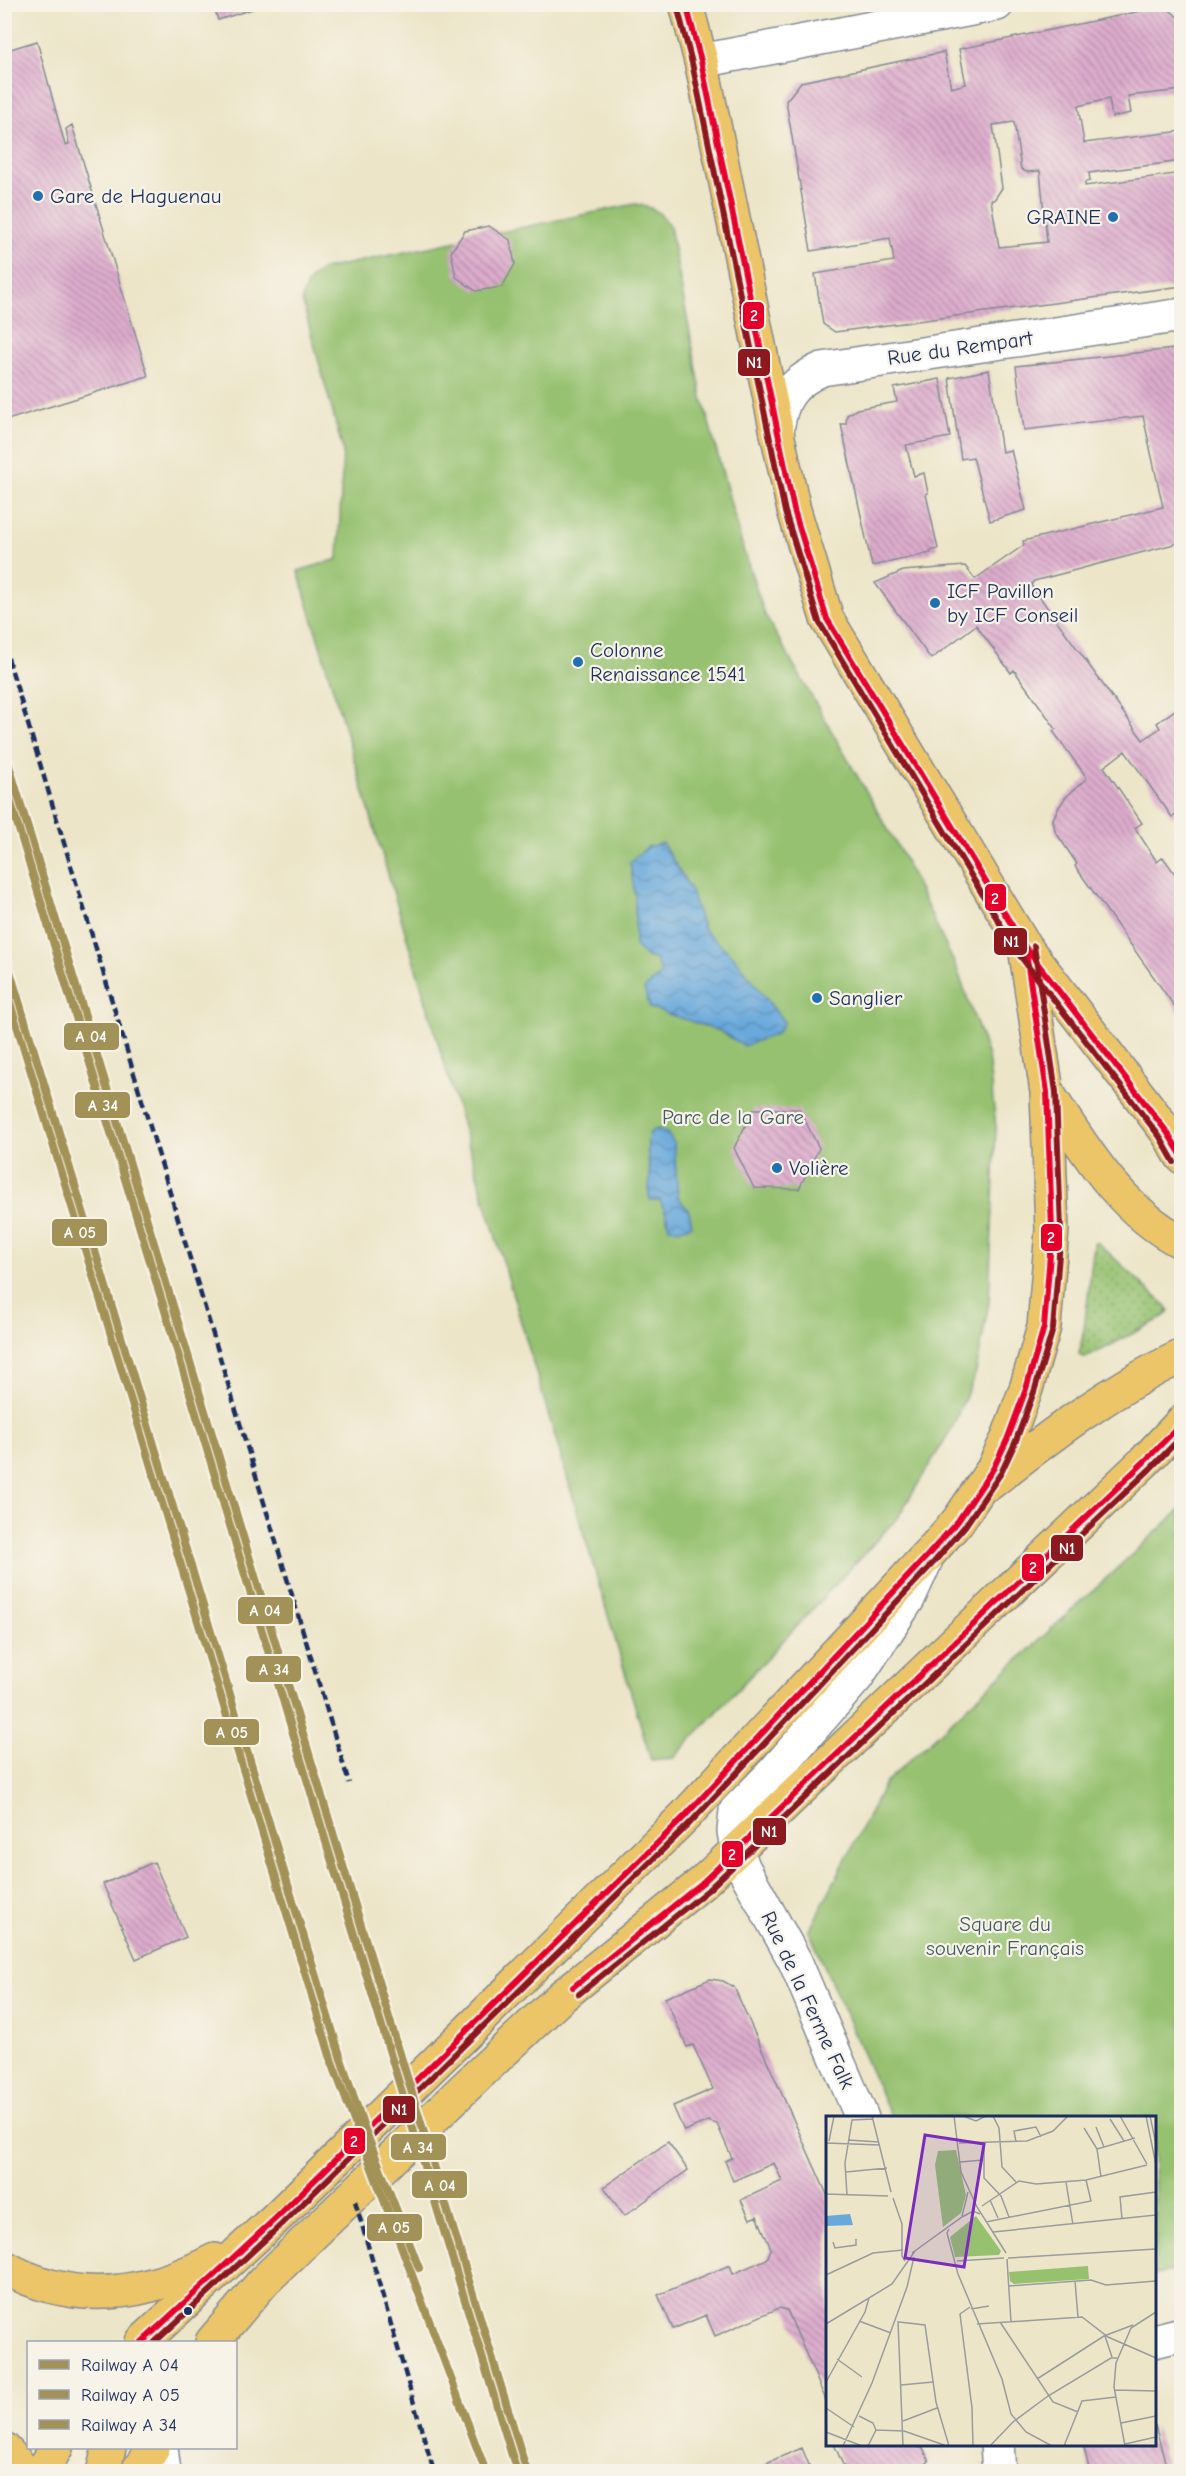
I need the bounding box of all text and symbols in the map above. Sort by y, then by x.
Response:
place label: Gare de Haguenau [50,184,222,208]
marker: Gare de Haguenau [31,189,45,203]
place label: GRAINE [1027,205,1101,229]
marker: GRAINE [1106,210,1120,224]
line badge: 2 [742,301,765,330]
text: 2 [750,307,758,325]
street label: Rue du Rempart [886,326,1035,370]
line badge: N1 [737,348,771,377]
text: N1 [746,354,762,372]
place label: ICF Pavillon by ICF Conseil [947,579,1078,627]
marker: ICF Pavillon by ICF Conseil [928,596,942,610]
place label: Colonne Renaissance 1541 [590,638,746,686]
marker: Colonne Renaissance 1541 [571,655,585,669]
line badge: 2 [984,883,1007,912]
text: 2 [991,890,999,908]
line badge: N1 [993,927,1028,956]
text: N1 [1003,933,1019,951]
place label: Sanglier [829,986,903,1010]
marker: Sanglier [810,991,824,1005]
line badge: A 04 [63,1022,120,1051]
text: A 04 [75,1028,107,1046]
line badge: A 34 [74,1091,131,1119]
text: A 34 [88,1097,118,1115]
park label: Parc de la Gare [662,1105,804,1129]
place label: Volière [789,1156,848,1180]
marker: Volière [770,1161,784,1175]
line badge: A 05 [51,1218,108,1247]
line badge: 2 [1040,1223,1063,1252]
text: A 05 [64,1224,96,1242]
text: 2 [1047,1229,1055,1247]
line badge: N1 [1050,1534,1084,1562]
text: N1 [1059,1540,1075,1558]
line badge: 2 [1021,1553,1045,1582]
text: 2 [1029,1559,1037,1577]
line badge: A 04 [237,1596,294,1625]
text: A 04 [249,1602,281,1620]
line badge: A 34 [245,1655,302,1683]
text: A 34 [259,1661,289,1679]
line badge: A 05 [203,1718,260,1746]
text: A 05 [216,1724,248,1742]
line badge: N1 [752,1817,787,1846]
text: N1 [761,1823,777,1841]
line badge: 2 [721,1840,744,1868]
text: 2 [728,1846,736,1864]
street label: Rue de la Ferme Falk [756,1907,860,2093]
park label: Square du souvenir Français [926,1912,1084,1960]
line badge: N1 [382,2095,416,2124]
text: N1 [391,2101,407,2119]
inset map [826,2116,1156,2446]
line badge: 2 [343,2127,366,2155]
text: 2 [350,2133,358,2151]
line badge: A 34 [390,2133,447,2161]
text: A 34 [403,2139,433,2157]
line badge: A 04 [411,2170,468,2199]
text: A 04 [424,2177,456,2195]
line badge: A 05 [366,2213,423,2242]
text: A 05 [378,2219,410,2237]
unlabelled marker [182,2305,194,2317]
legend [27,2341,237,2449]
text: Railway A 04 [81,2355,179,2376]
text: Railway A 05 [81,2385,180,2406]
text: Railway A 34 [81,2415,177,2436]

